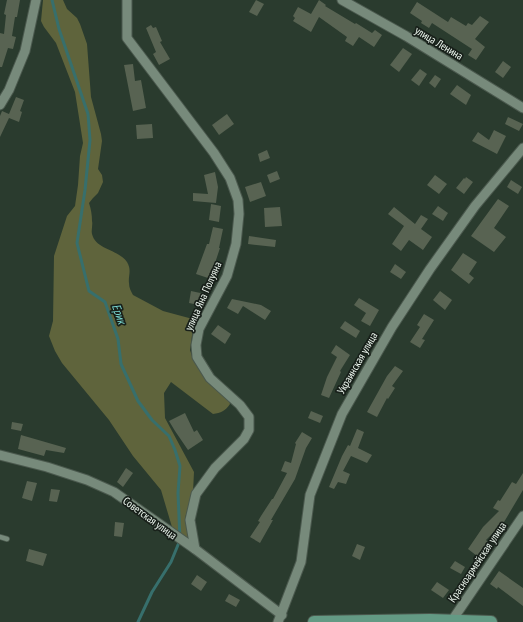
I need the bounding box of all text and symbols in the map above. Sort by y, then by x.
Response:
street label: улица Ленина [412,23,466,63]
street label: улица Яна Полуяна [182,259,224,333]
water label: Ерик [109,302,130,327]
street label: Украинская улица [334,330,380,396]
street label: Советская улица [120,494,180,542]
street label: Красноармейская улица [445,519,509,605]

